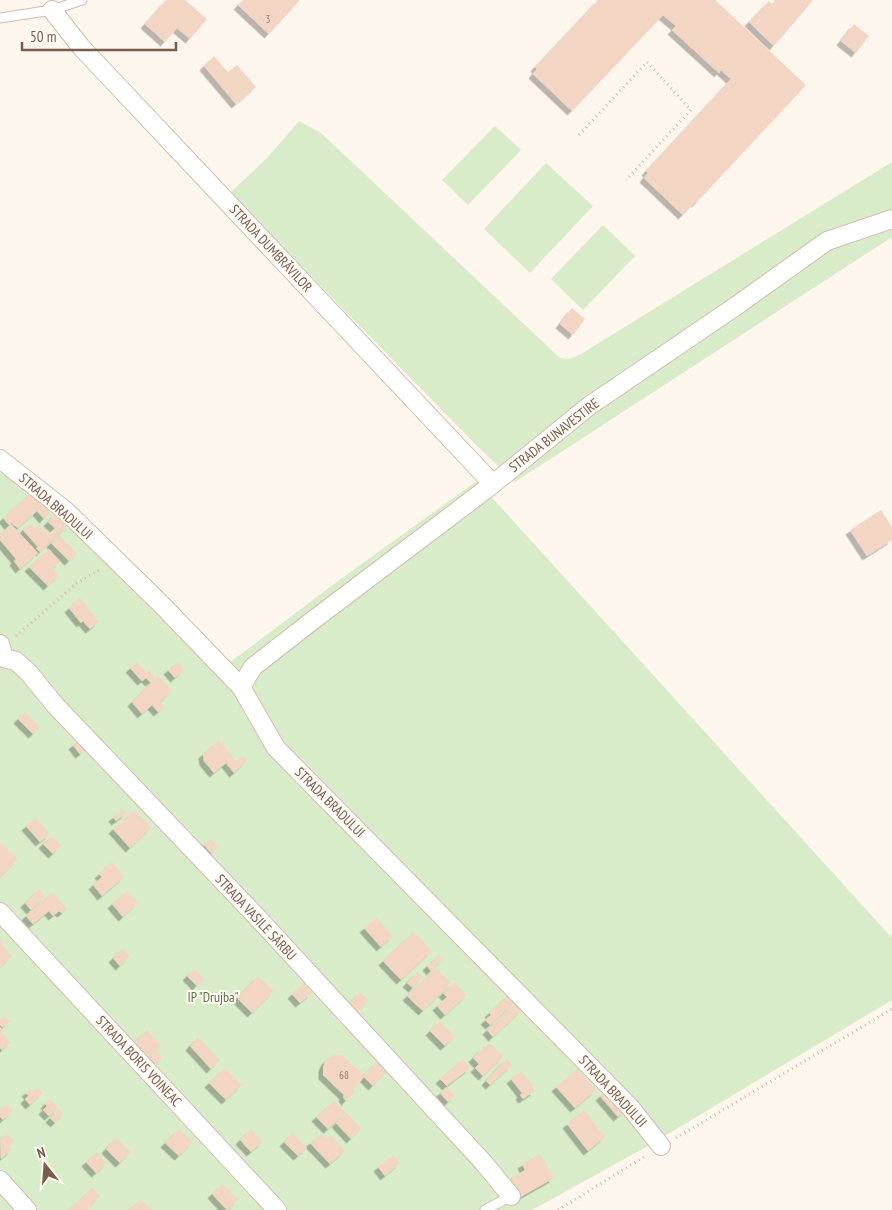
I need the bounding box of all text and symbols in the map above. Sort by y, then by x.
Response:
house number: 3 [266,12,271,26]
scale bar [22,20,176,52]
text: 50 m [30,27,56,46]
street label: STRADA DUMBRĂVILOR [226,200,316,296]
street label: STRADA BUNAVESTIRE [505,394,603,476]
street label: STRADA BRADULUI [15,469,97,543]
street label: STRADA BRADULUI [291,763,369,841]
street label: STRADA VASILE SÂRBU [212,870,300,964]
park label: IP "Drujba" [187,988,239,1006]
street label: STRADA BORIS VOINEAC [92,1012,186,1111]
street label: STRADA BRADULUI [575,1051,651,1131]
house number: 68 [339,1068,349,1082]
north arrow [20,1140,70,1190]
text: N [35,1143,47,1162]

